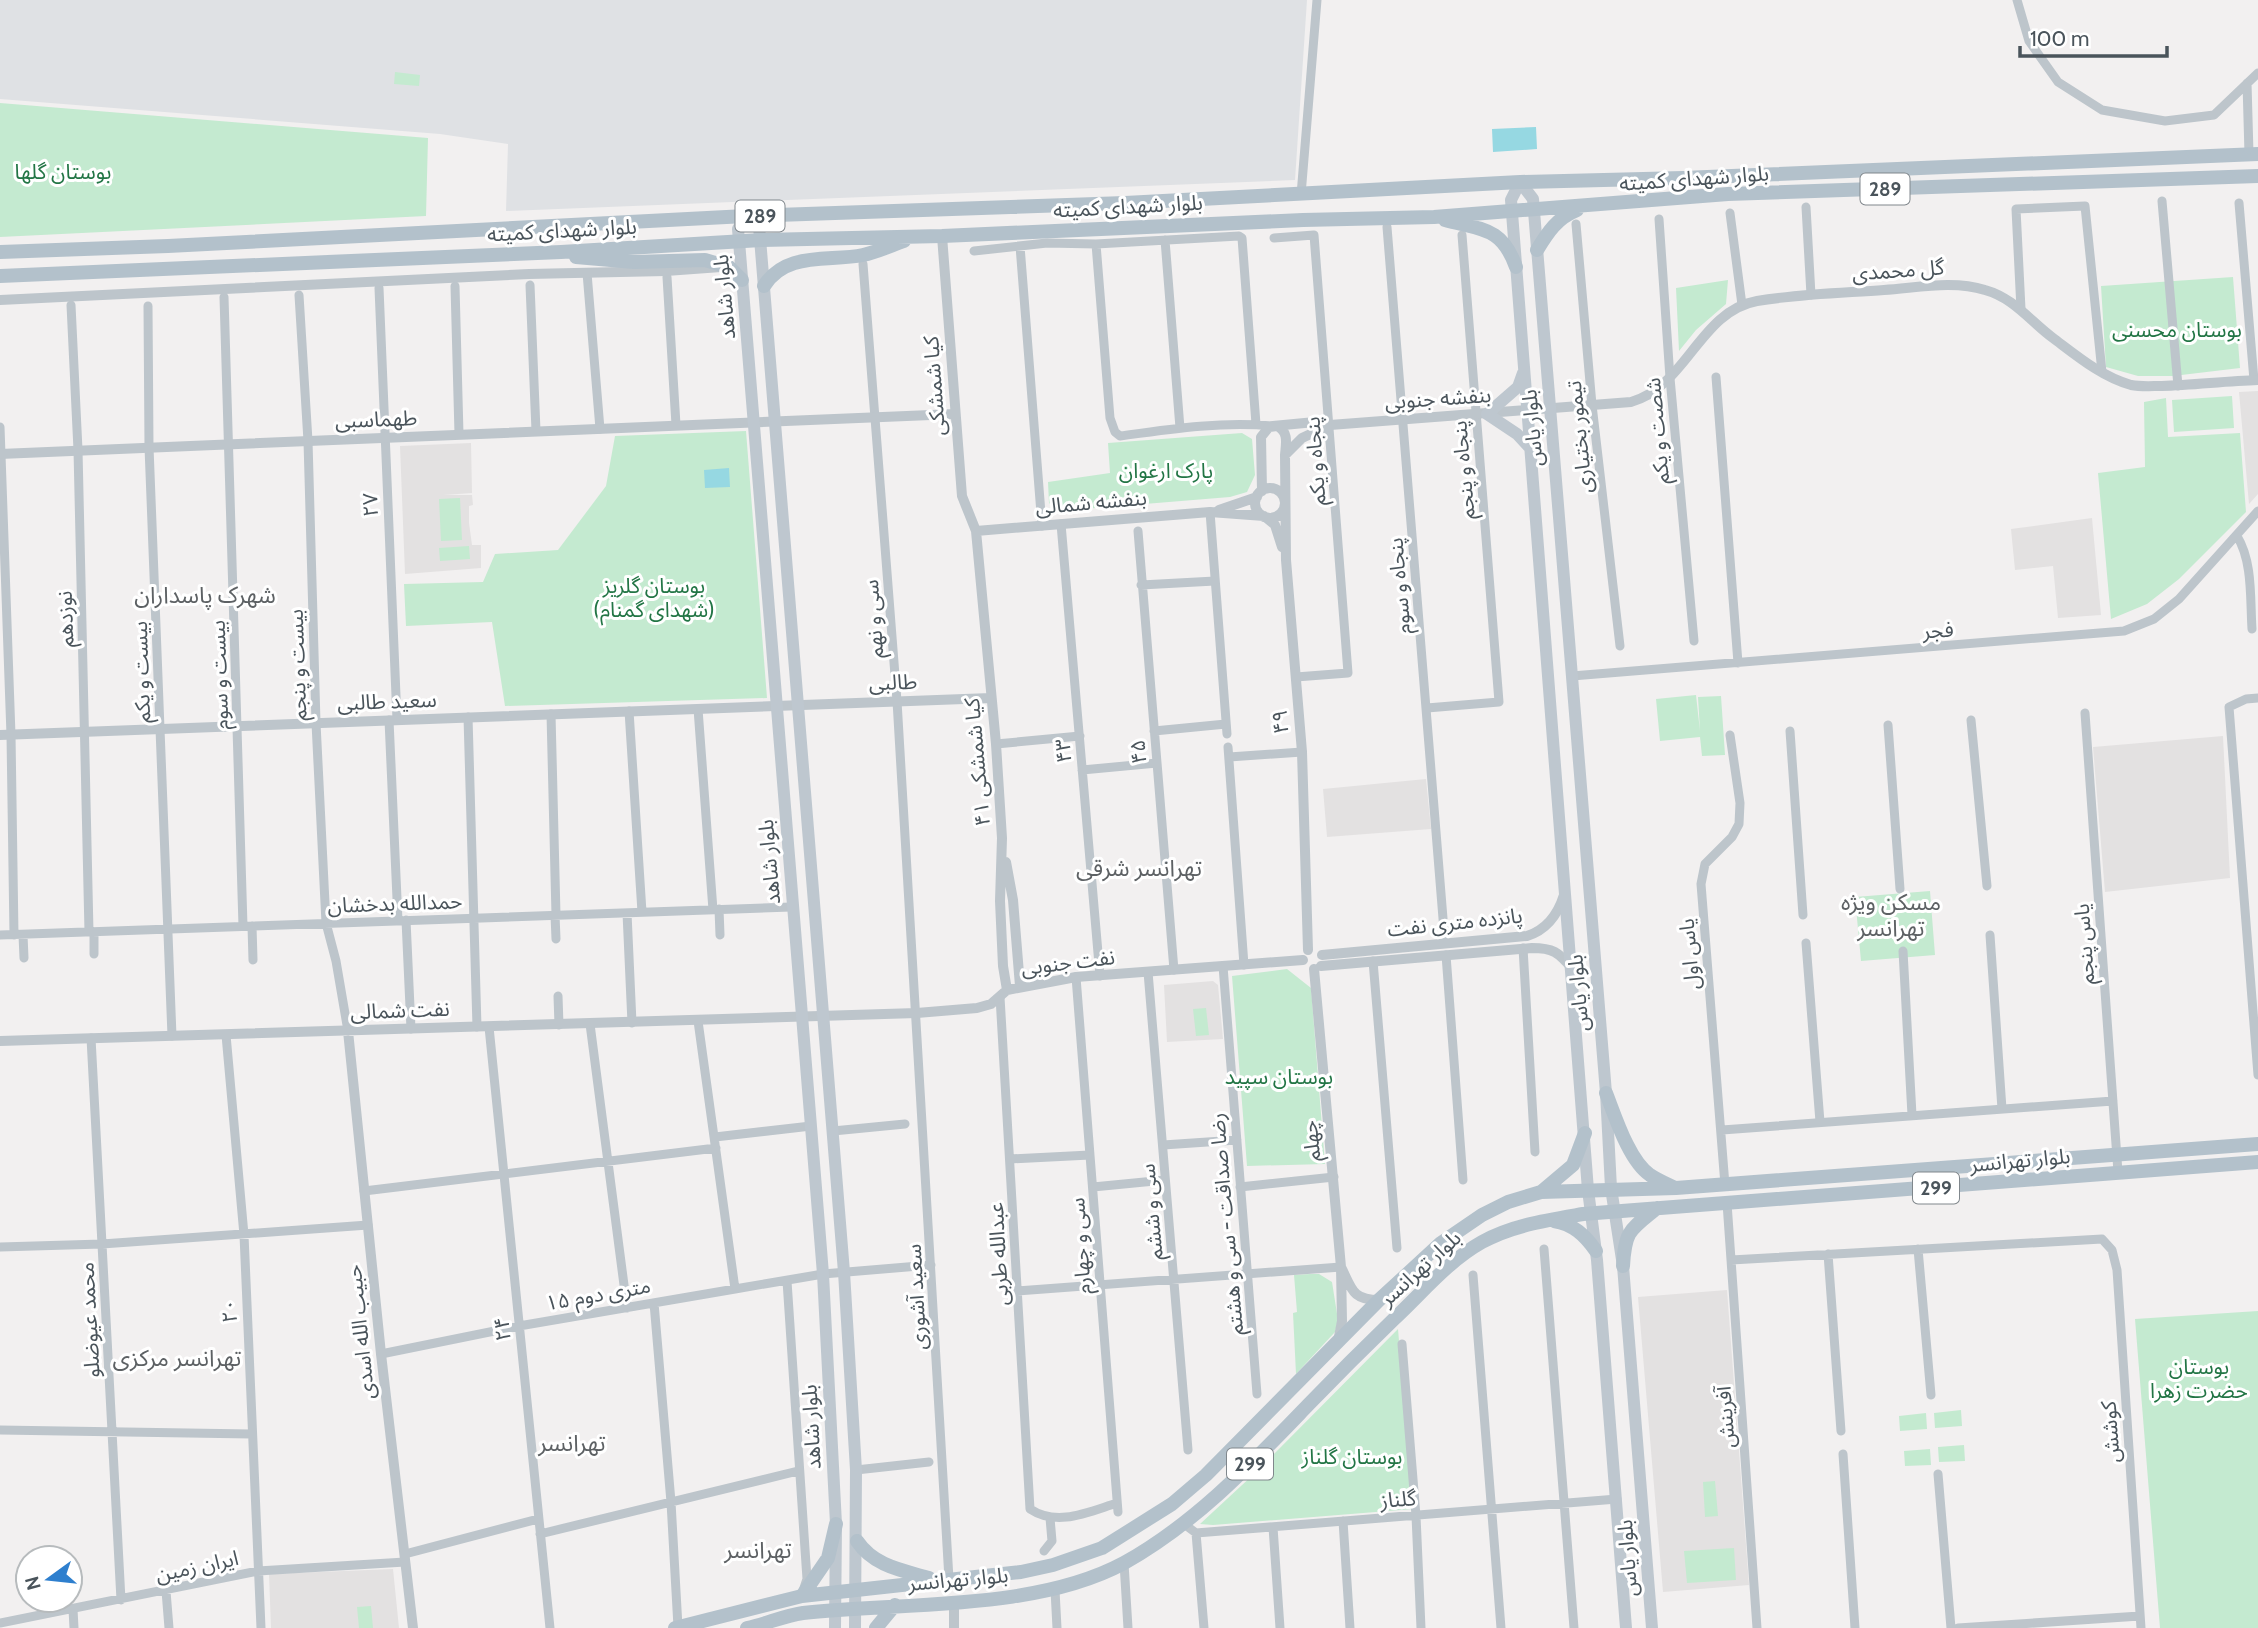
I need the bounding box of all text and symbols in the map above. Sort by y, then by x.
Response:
scale bar [2020,14,2167,58]
text: 100 m [2030,26,2089,51]
park label: بوستان گلها [15,159,111,184]
street label: بلوار شهدای کمیته [1618,160,1770,196]
road number: 289 [1860,174,1910,204]
street label: بلوار شهدای کمیته [1052,190,1204,222]
road number: 289 [736,200,784,232]
street label: بلوار شهدای کمیته [486,214,638,246]
street label: بلوار شاهد [708,254,740,340]
street label: گل محمدی [1851,254,1945,286]
park label: بوستان محسنی [2112,317,2242,342]
street label: کیا شمشکی [918,335,950,437]
street label: شصت و یکم [1640,376,1677,485]
street label: تیمور بختیاری [1561,379,1597,495]
street label: بنفشه جنوبی [1384,382,1492,414]
street label: بلوار یاس [1516,389,1548,467]
street label: طهماسبی [334,405,418,433]
street label: پنجاه و یکم [1299,415,1334,506]
street label: پنجاه و پنجم [1446,419,1483,520]
park label: پارک ارغوان [1119,458,1213,484]
street label: بنفشه شمالی [1034,485,1148,519]
street label: ۲۷ [357,493,383,517]
street label: پنجاه و سوم [1382,536,1420,635]
park label: بوستان گلریز (شهدای گمنام) [593,573,715,626]
street label: سی و نهم [858,579,891,659]
district label: شهرک پاسداران [134,581,276,610]
street label: نوزدهم [52,590,81,648]
street label: بیست و پنجم [283,609,314,721]
street label: فجر [1921,616,1954,644]
street label: بیست و سوم [205,620,237,730]
street label: بیست و یکم [127,621,158,723]
street label: طالبی [868,669,918,695]
street label: سعید طالبی [337,687,437,715]
street label: ۴۱ کیا شمشکی [959,696,995,827]
street label: ۴۹ [1267,709,1293,735]
street label: ۴۳ [1050,738,1076,764]
street label: ۴۵ [1125,739,1151,765]
street label: بلوار شاهد [753,819,785,905]
district label: تهرانسر شرقی [1076,854,1202,882]
street label: حمدالله بدخشان [327,888,463,918]
district label: مسکن ویژه تهرانسر [1841,888,1941,942]
street label: پانزده متری نفت [1386,902,1524,943]
street label: یاس پنجم [2069,902,2102,985]
street label: یاس اول [1673,917,1705,991]
street label: نفت جنوبی [1020,944,1116,980]
street label: بلوار یاس [1562,954,1594,1032]
street label: نفت شمالی [350,996,450,1024]
park label: بوستان سپید [1225,1064,1333,1090]
street label: رضا صداقت - سی و هشتم [1204,1112,1251,1336]
street label: چهلم [1296,1119,1329,1163]
street label: بلوار تهرانسر [1968,1143,2071,1177]
street label: سی و ششم [1134,1162,1171,1261]
road number: 299 [1913,1172,1959,1204]
street label: سی و چهارم [1064,1197,1100,1295]
street label: عبدالله طربی [983,1202,1013,1306]
street label: بلوار تهرانسر [1373,1225,1466,1312]
street label: سعید آشوری [901,1243,931,1351]
street label: محمد عیوضلو [73,1261,105,1379]
street label: حبیب الله اسدی [340,1263,380,1401]
street label: ۱۵ متری دوم [544,1272,653,1319]
street label: ۲۰ [216,1299,242,1323]
street label: ۲۴ [488,1316,516,1342]
district label: تهرانسر مرکزی [113,1344,242,1372]
park label: بوستان حضرت زهرا [2150,1354,2248,1403]
street label: بلوار شاهد [796,1384,826,1470]
street label: آفرینش [1710,1384,1740,1449]
street label: کوشش [2095,1400,2125,1464]
district label: تهرانسر [537,1429,606,1457]
park label: بوستان گلناز [1300,1444,1403,1469]
road number: 299 [1227,1448,1273,1480]
street label: گلناز [1378,1485,1417,1513]
street label: بلوار یاس [1612,1519,1642,1597]
district label: تهرانسر [723,1536,792,1564]
north arrow [14,1544,84,1614]
street label: ایران زمین [153,1545,241,1587]
street label: بلوار تهرانسر [906,1562,1009,1596]
text: N [20,1574,46,1593]

